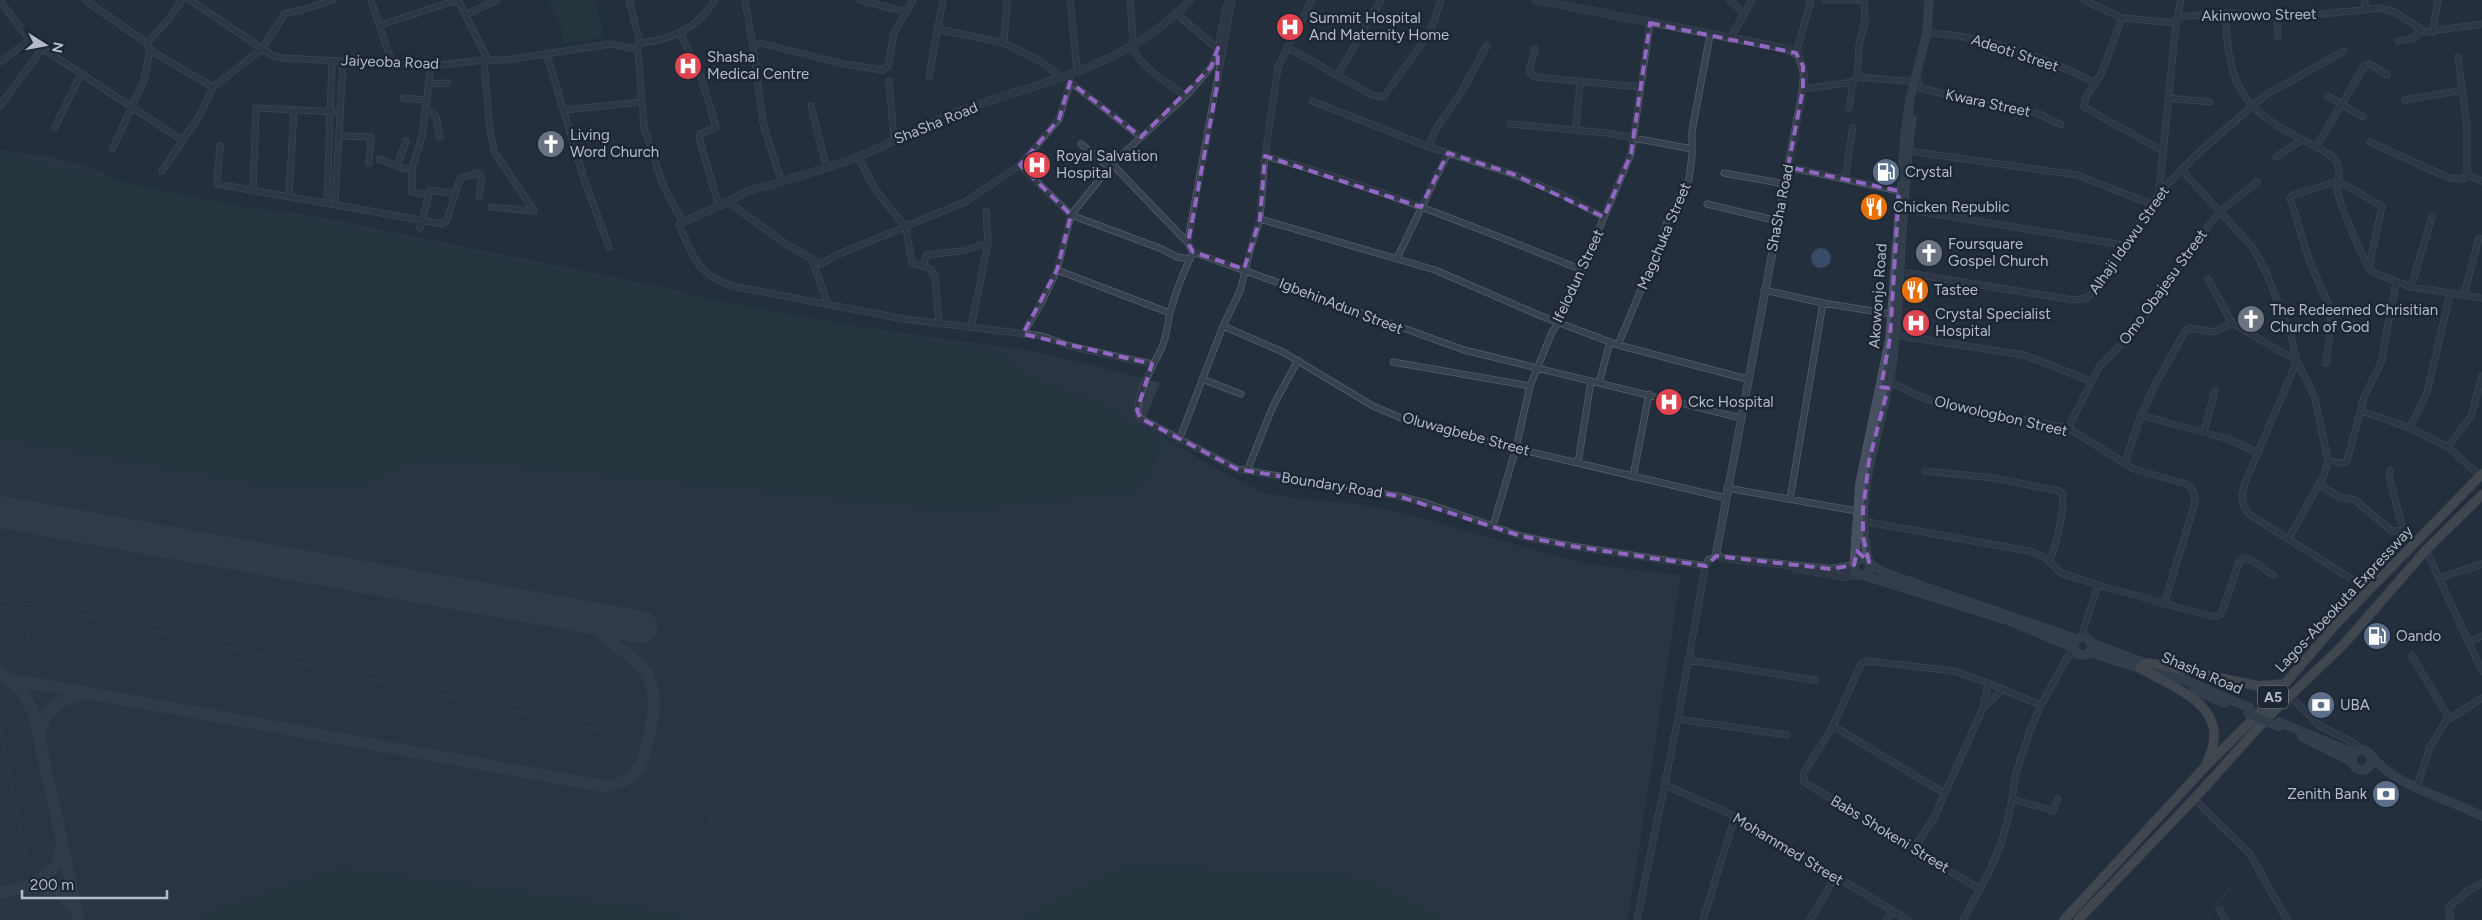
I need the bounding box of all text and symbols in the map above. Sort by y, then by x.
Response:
street label: Akinwowo Street [2201,5,2317,25]
place label: Summit Hospital And Maternity Home [1309,9,1449,44]
hospital icon: Summit Hospital And Maternity Home [1275,12,1305,42]
north arrow [20,20,70,70]
street label: Adeoti Street [1969,30,2061,76]
text: N [48,40,67,54]
place label: Shasha Medical Centre [707,48,809,83]
street label: Jaiyeoba Road [341,51,439,73]
hospital icon: Shasha Medical Centre [673,51,703,81]
street label: Kwara Street [1944,85,2033,121]
street label: ShaSha Road [892,98,980,148]
place label: Living Word Church [570,126,659,161]
church icon: Living Word Church [536,129,566,159]
place label: Royal Salvation Hospital [1056,147,1158,182]
hospital icon: Royal Salvation Hospital [1022,150,1052,180]
fuel station icon: Crystal [1871,157,1901,187]
street label: ShaSha Road [1763,163,1797,253]
place label: Crystal [1905,163,1952,181]
street label: Magchuka Street [1633,179,1695,292]
street label: Alhaji Idowu Street [2085,182,2173,298]
restaurant icon: Chicken Republic [1859,192,1889,222]
place label: Chicken Republic [1893,198,2010,216]
street label: Ifelodun Street [1549,226,1608,326]
street label: Omo Obajesu Street [2115,226,2211,348]
place label: Foursquare Gospel Church [1948,235,2048,270]
church icon: Foursquare Gospel Church [1914,238,1944,268]
street label: Akowonjo Road [1865,243,1891,349]
street label: IgbehinAdun Street [1276,274,1406,338]
restaurant icon: Tastee [1900,275,1930,305]
place label: Tastee [1934,281,1978,299]
place label: The Redeemed Chrisitian Church of God [2270,301,2438,336]
church icon: The Redeemed Chrisitian Church of God [2236,304,2266,334]
place label: Crystal Specialist Hospital [1935,305,2051,340]
hospital icon: Crystal Specialist Hospital [1901,308,1931,338]
hospital icon: Ckc Hospital [1654,387,1684,417]
street label: Olowologbon Street [1933,392,2070,440]
place label: Ckc Hospital [1688,393,1774,411]
street label: Oluwagbebe Street [1400,408,1532,460]
street label: Boundary Road [1280,468,1384,502]
street label: Lagos-Abeokuta Expressway [2271,522,2417,676]
fuel station icon: Oando [2362,621,2392,651]
place label: Oando [2396,627,2441,645]
street label: Shasha Road [2159,648,2245,698]
road number: A5 [2258,686,2288,709]
bank icon: UBA [2306,690,2336,720]
place label: UBA [2340,696,2370,714]
bank icon: Zenith Bank [2371,779,2401,809]
place label: Zenith Bank [2287,785,2368,803]
street label: Babs Shokeni Street [1827,791,1953,877]
street label: Mohammed Street [1730,809,1847,889]
scale bar [22,868,168,900]
text: 200 m [30,876,74,894]

